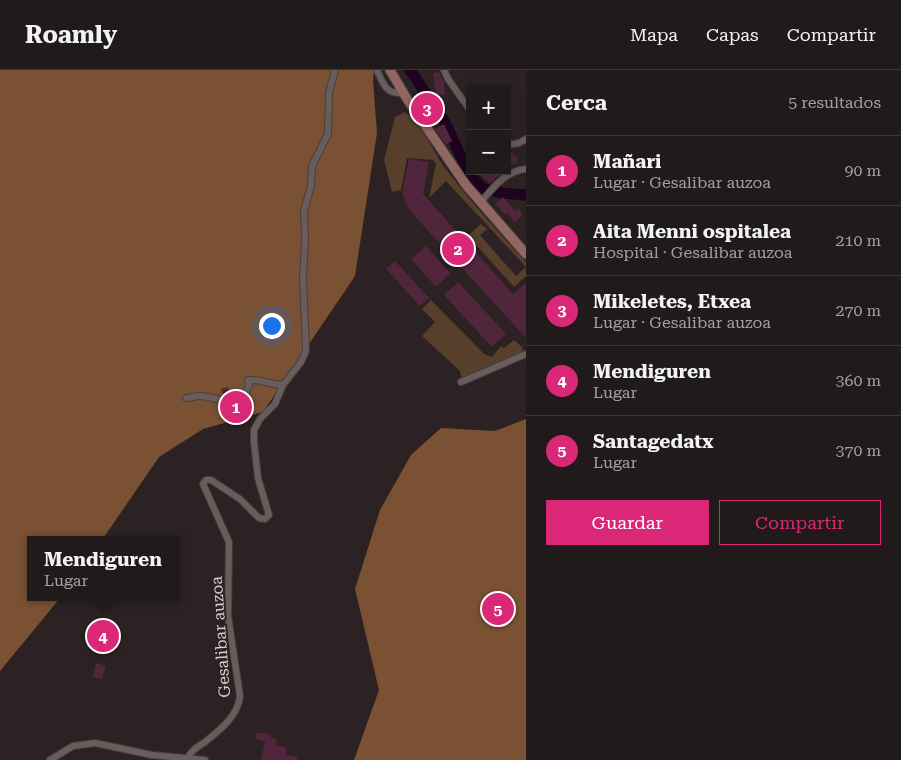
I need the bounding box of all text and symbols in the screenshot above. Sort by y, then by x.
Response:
text: Roamly [25,21,117,49]
text: Mapa [630,24,678,45]
text: Capas [706,24,759,45]
text: Compartir [787,24,876,45]
map controls [466,85,511,175]
button: + [466,85,511,130]
pin: 3 [411,90,443,128]
text: Cerca [546,91,607,115]
text: 5 resultados [788,93,881,112]
button: − [466,130,511,175]
text: Mañari [593,150,661,173]
text: 1 [558,161,566,180]
text: 90 m [844,161,881,180]
text: Lugar · Gesalibar auzoa [593,173,771,192]
text: Aita Menni ospitalea [593,220,791,243]
pin: 2 [442,230,474,268]
text: 2 [558,231,566,250]
text: 210 m [835,231,881,250]
text: Hospital · Gesalibar auzoa [593,243,792,262]
text: Mikeletes, Etxea [593,290,751,313]
text: 3 [558,301,566,320]
text: 270 m [835,301,881,320]
your location [259,313,285,339]
text: Lugar · Gesalibar auzoa [593,313,771,332]
text: Mendiguren [593,360,711,383]
text: 4 [558,371,566,390]
text: 360 m [835,371,881,390]
text: Lugar [593,383,637,402]
pin: 1 [220,388,252,426]
text: Santagedatx [593,430,714,453]
text: 5 [558,441,566,460]
text: 370 m [835,441,881,460]
text: Lugar [593,453,637,472]
button: Guardar [546,500,709,545]
button: Compartir [719,500,881,545]
popup [27,536,179,601]
text: Mendiguren [44,548,162,571]
text: Lugar [44,571,88,590]
street label: Gesalibar auzoa [207,575,234,698]
pin: 5 [482,590,514,628]
pin: 4 [87,617,119,655]

